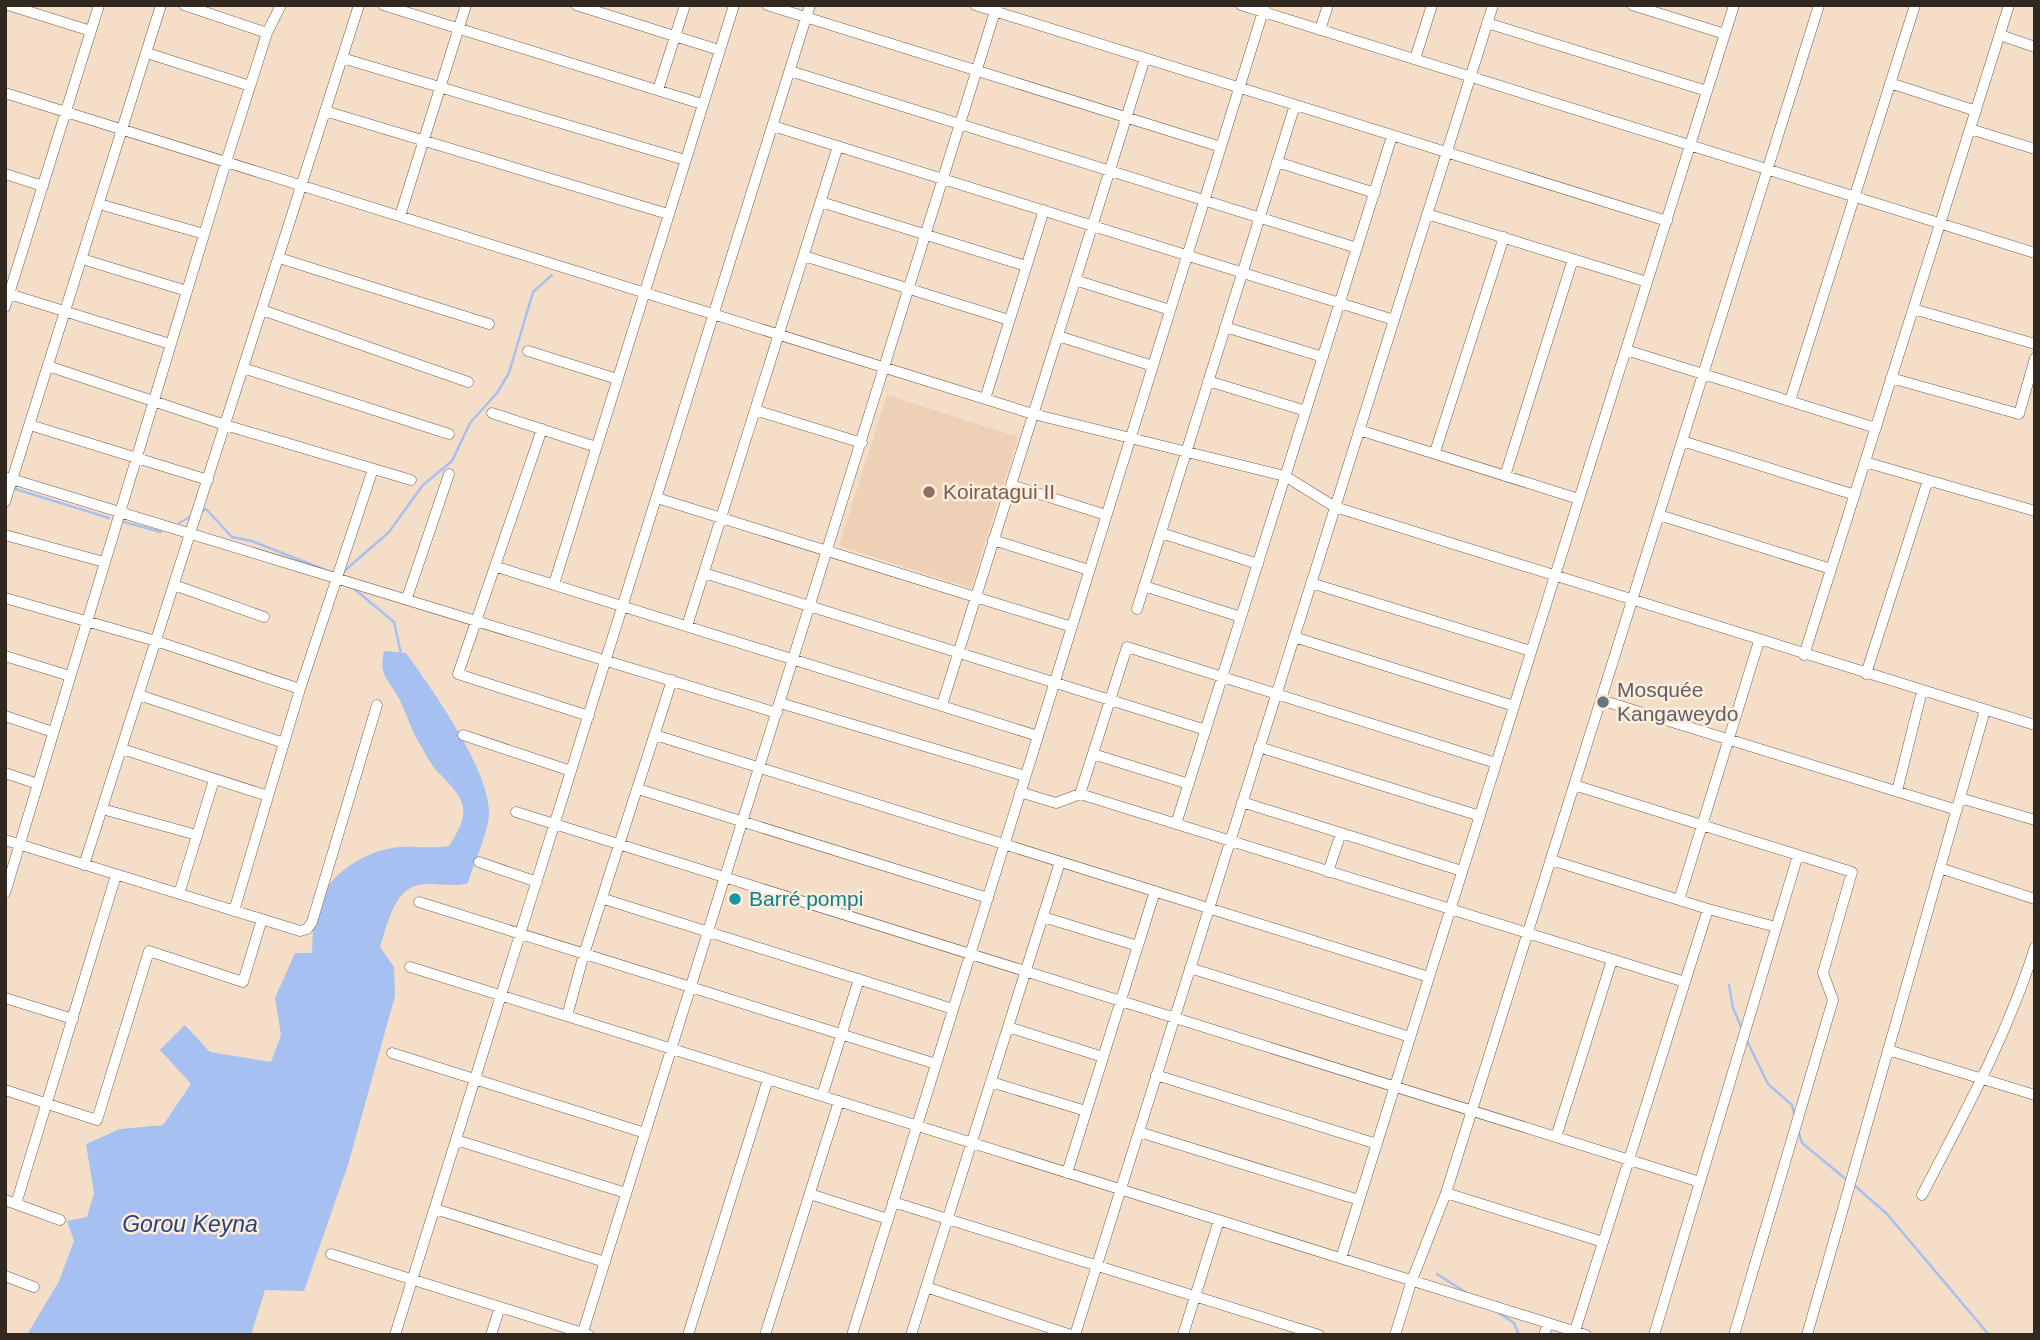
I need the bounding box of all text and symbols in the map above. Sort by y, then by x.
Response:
place label: Koiratagui II [943,480,1055,503]
marker: Koiratagui II [921,484,937,500]
place label: Mosquée Kangaweydo [1617,678,1738,725]
marker: Mosquée Kangaweydo [1595,694,1611,710]
place label: Barré pompi [749,887,863,910]
marker: Barré pompi [727,891,743,907]
water label: Gorou Keyna [122,1211,258,1237]

